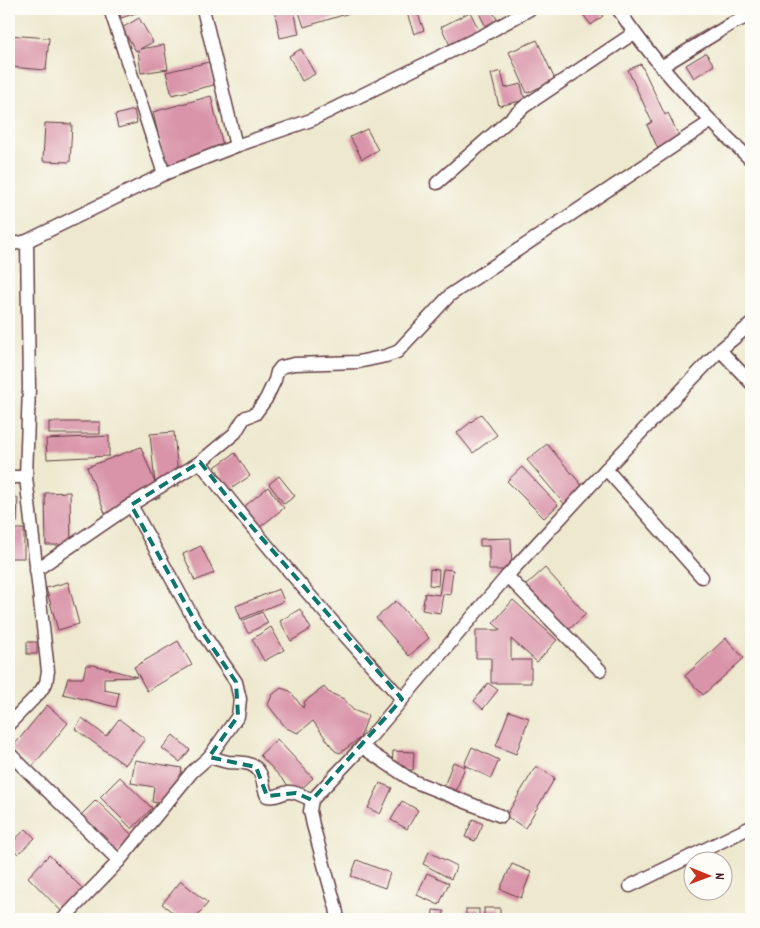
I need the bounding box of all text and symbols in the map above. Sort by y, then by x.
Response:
north arrow [682,850,732,900]
text: N [709,873,729,880]

